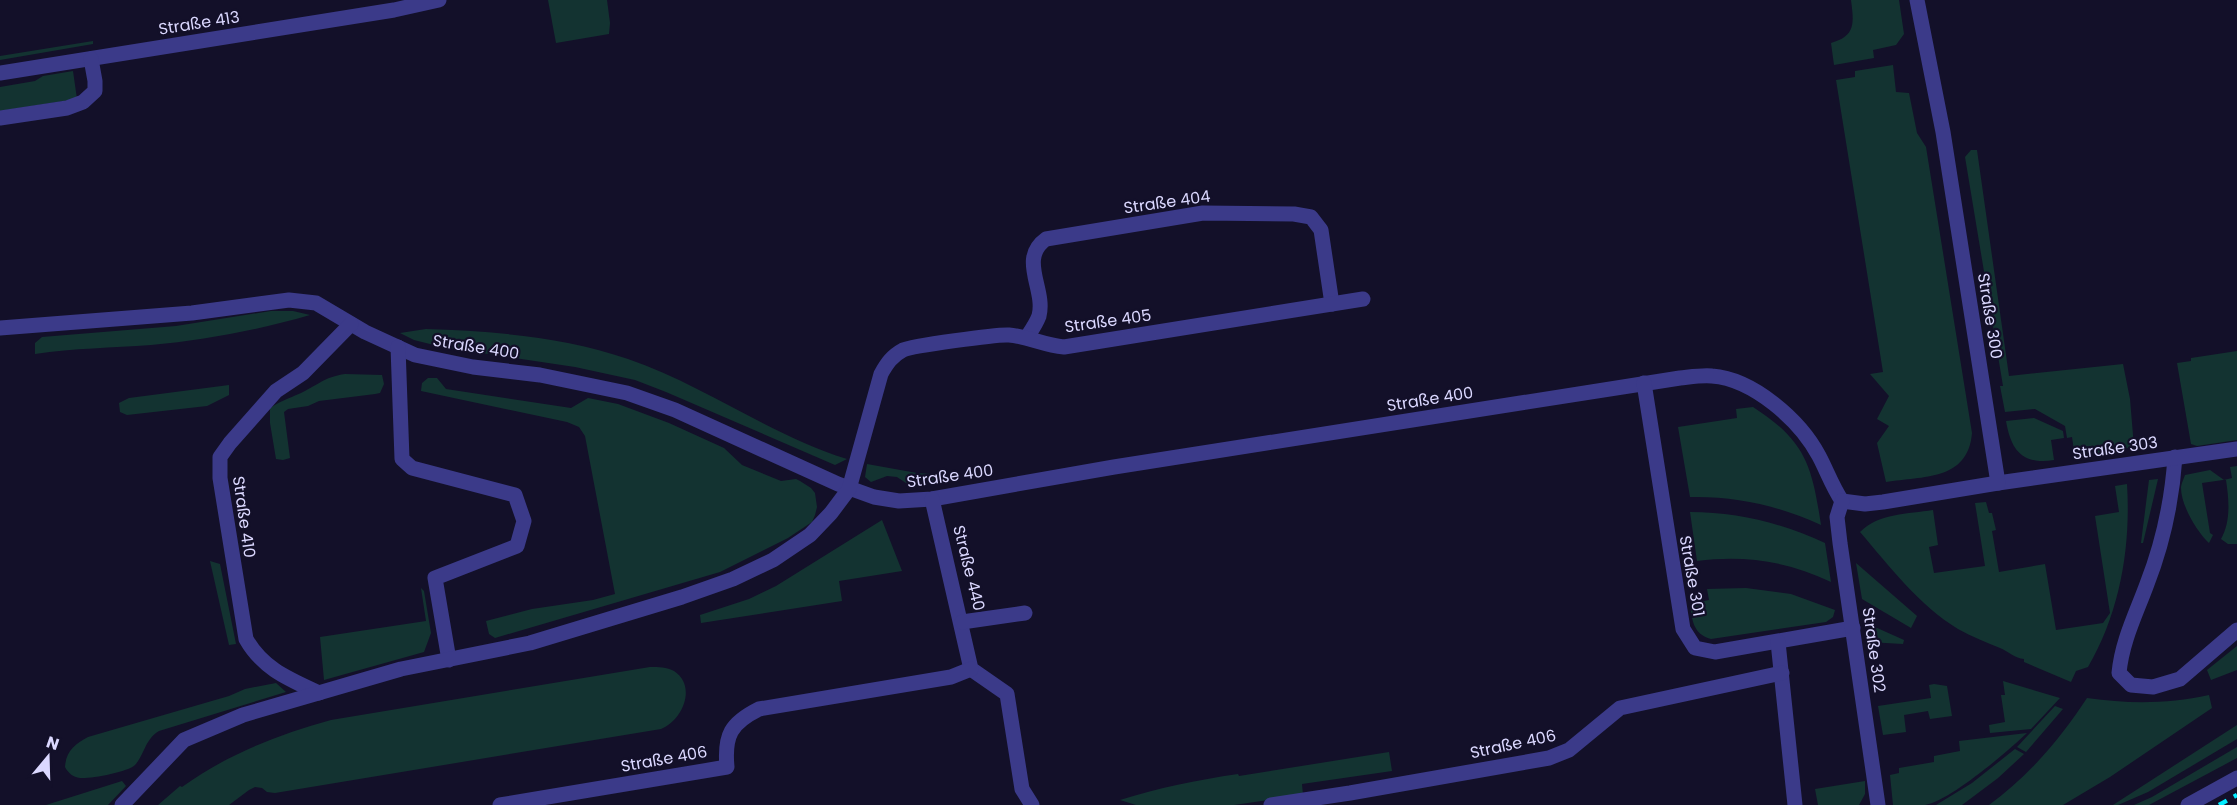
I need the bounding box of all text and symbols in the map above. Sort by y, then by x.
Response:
street label: Straße 413 [157,5,241,41]
street label: Straße 404 [1122,185,1212,219]
street label: Straße 300 [1972,271,2008,361]
street label: Straße 405 [1063,304,1153,338]
street label: Straße 400 [431,329,521,365]
street label: Straße 400 [1385,381,1475,417]
street label: Straße 303 [2071,431,2159,465]
street label: Straße 400 [905,459,995,493]
street label: Straße 410 [227,475,261,559]
street label: Straße 440 [947,523,991,613]
street label: Straße 301 [1674,534,1710,618]
street label: Straße 302 [1857,606,1891,694]
street label: Straße 406 [1468,724,1558,764]
north arrow [18,727,78,787]
text: N [43,730,62,756]
street label: Straße 406 [619,740,709,778]

